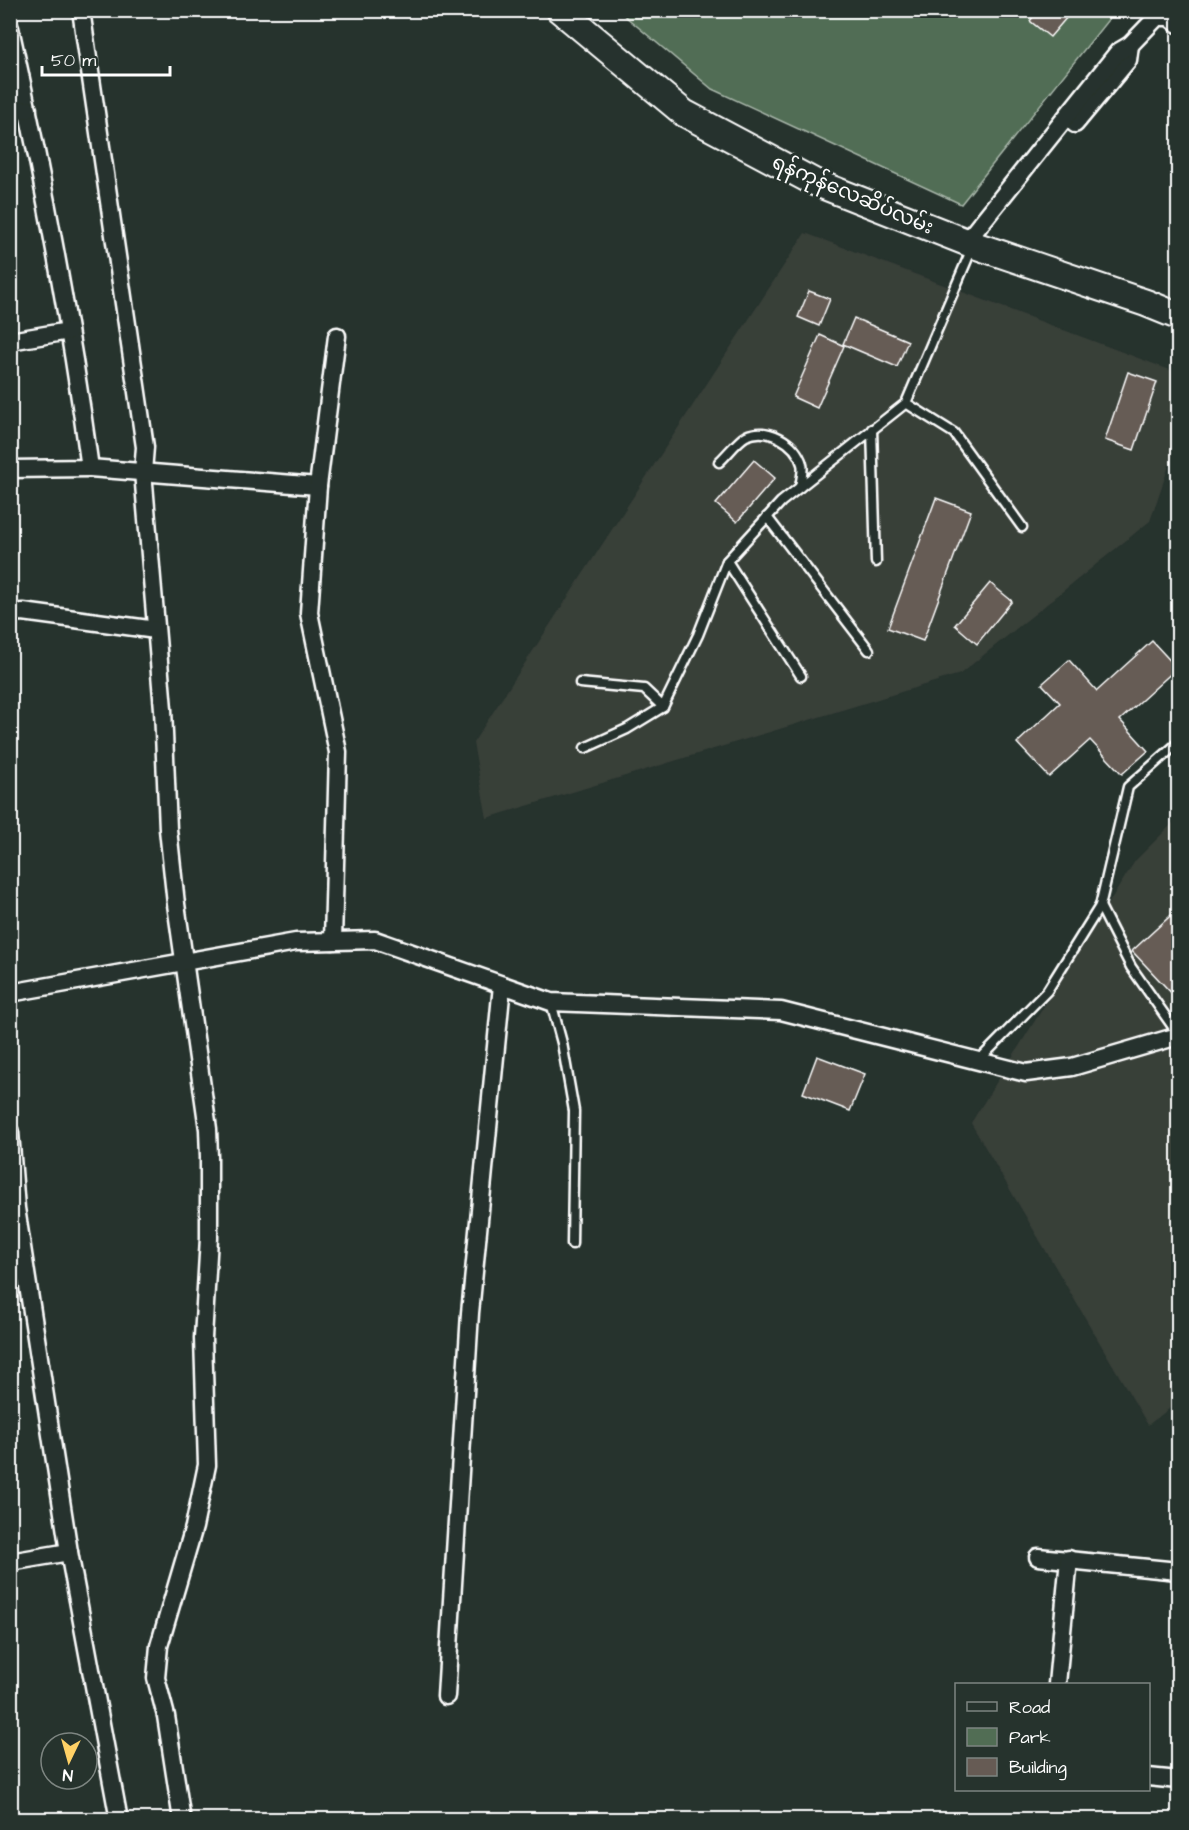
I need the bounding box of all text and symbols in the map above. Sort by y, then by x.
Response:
scale bar [42,39,170,77]
text: 50 m [51,48,96,73]
street label: ရန်ကုန်လေဆိပ်လမ်း [767,147,938,243]
legend [955,1683,1150,1791]
text: Road [1009,1695,1050,1720]
text: Park [1009,1725,1051,1750]
north arrow [39,1731,99,1791]
text: Building [1009,1755,1067,1781]
text: N [62,1764,74,1786]

